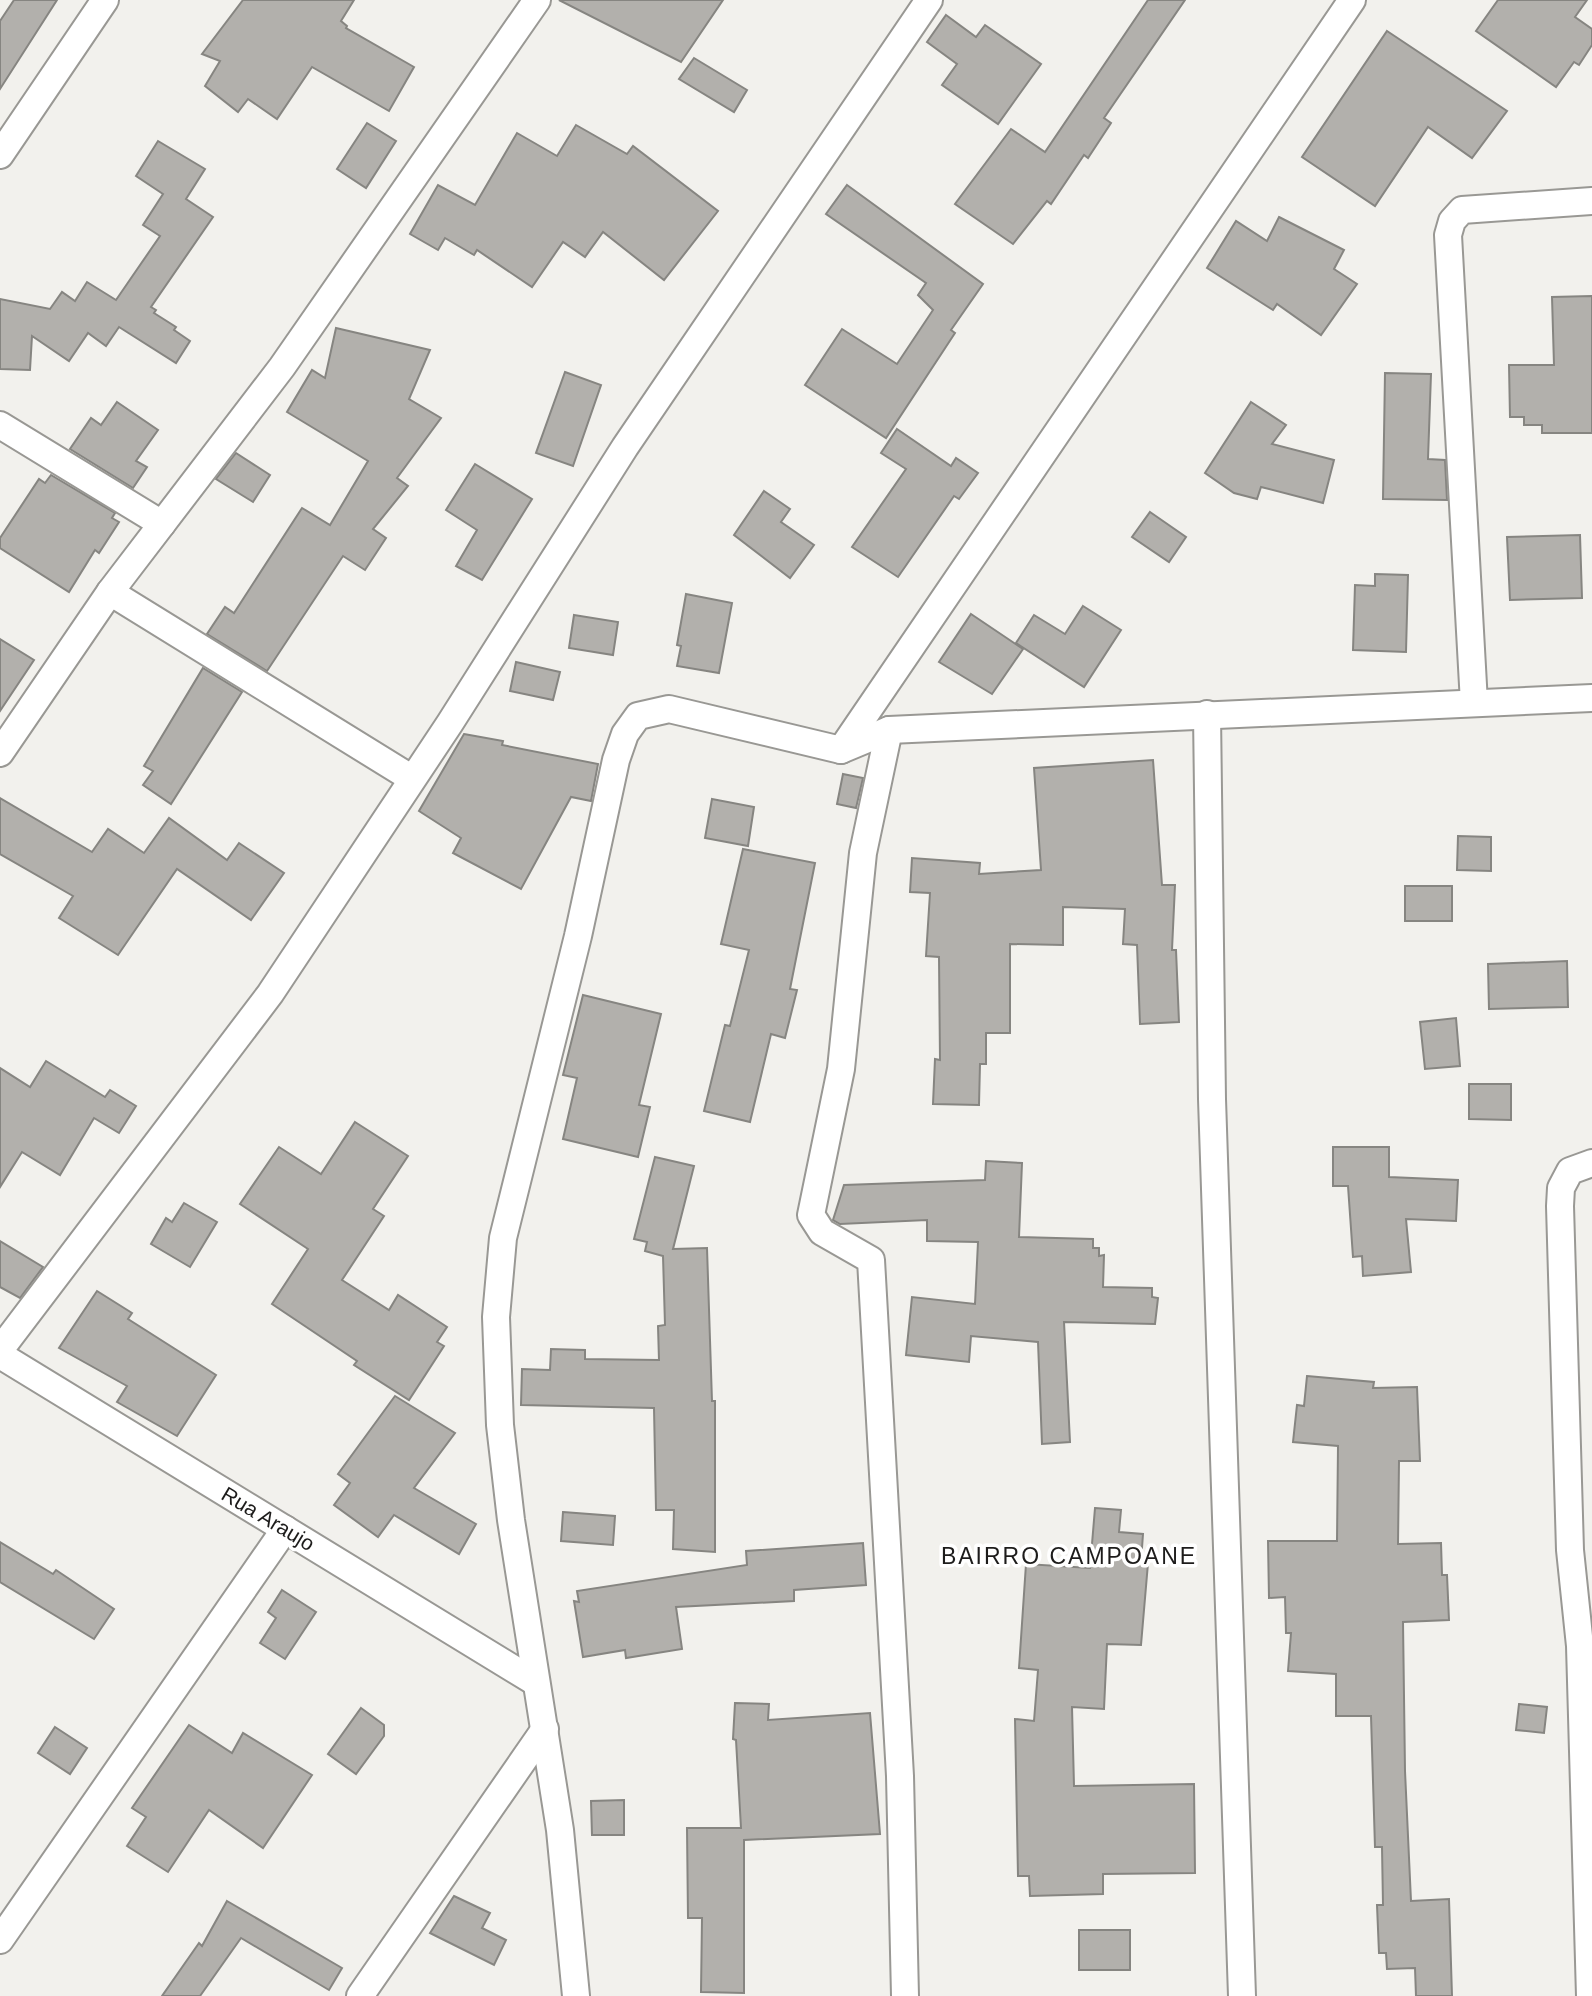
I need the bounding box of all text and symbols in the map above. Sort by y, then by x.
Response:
street label: Rua Araujo [218,1482,319,1555]
district label: BAIRRO CAMPOANE [941,1543,1197,1569]

